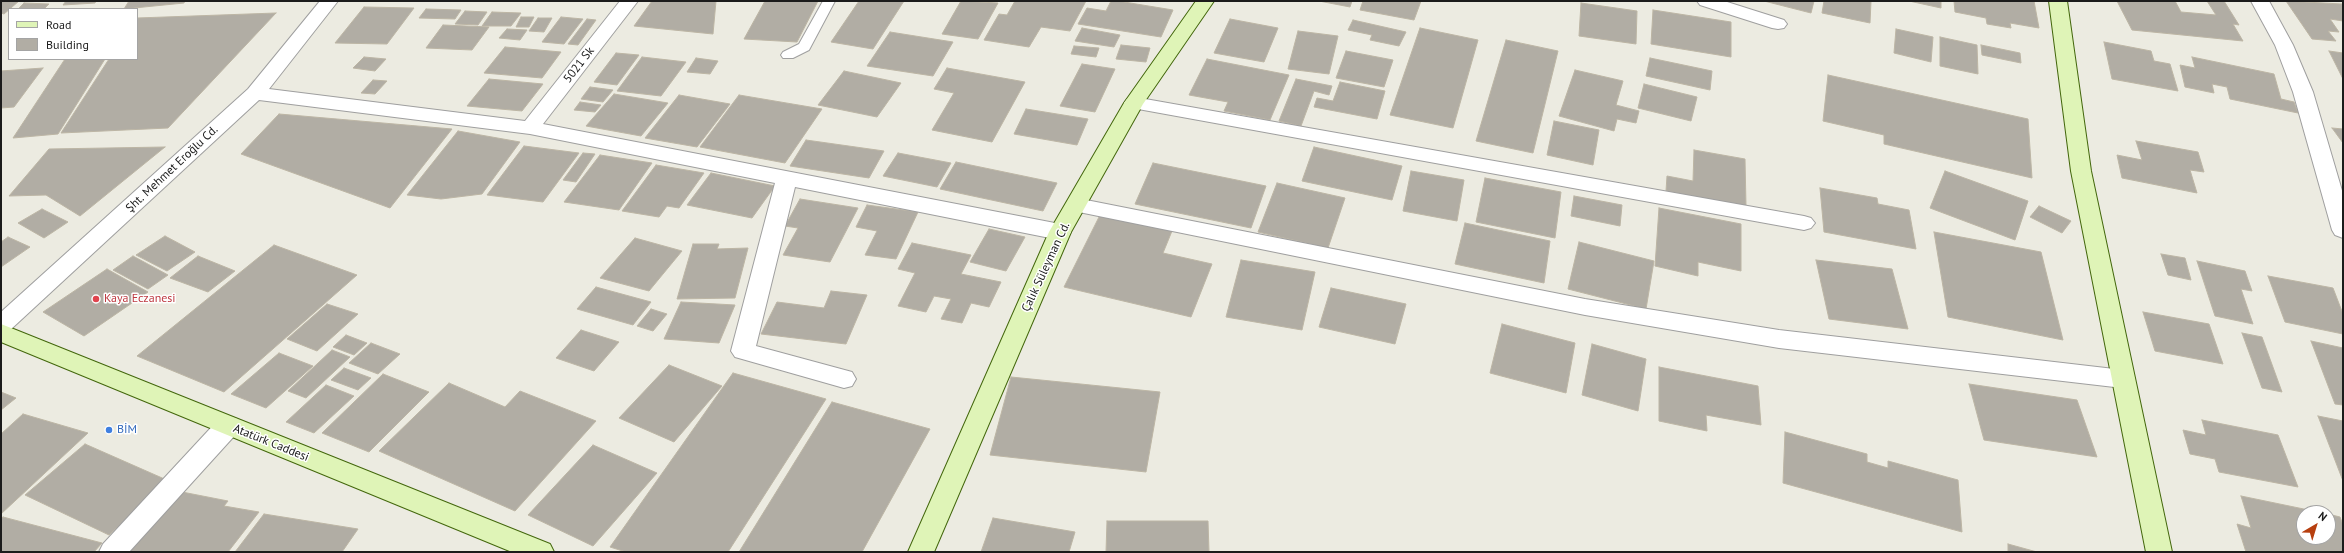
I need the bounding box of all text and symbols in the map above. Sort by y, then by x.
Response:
legend [8,8,138,60]
text: Road [46,17,71,32]
text: Building [46,37,89,52]
street label: 5021 Sk [561,44,597,86]
street label: Şht. Mehmet Eroğlu Cd. [123,123,221,215]
street label: Çalık Süleyman Cd. [1019,220,1073,314]
place label: Kaya Eczanesi [104,292,176,306]
marker: Kaya Eczanesi [91,294,101,304]
street label: Atatürk Caddesi [231,421,311,465]
place label: BİM [117,423,137,437]
marker: BİM [104,425,114,435]
north arrow [2296,505,2336,545]
text: N [2316,509,2330,524]

